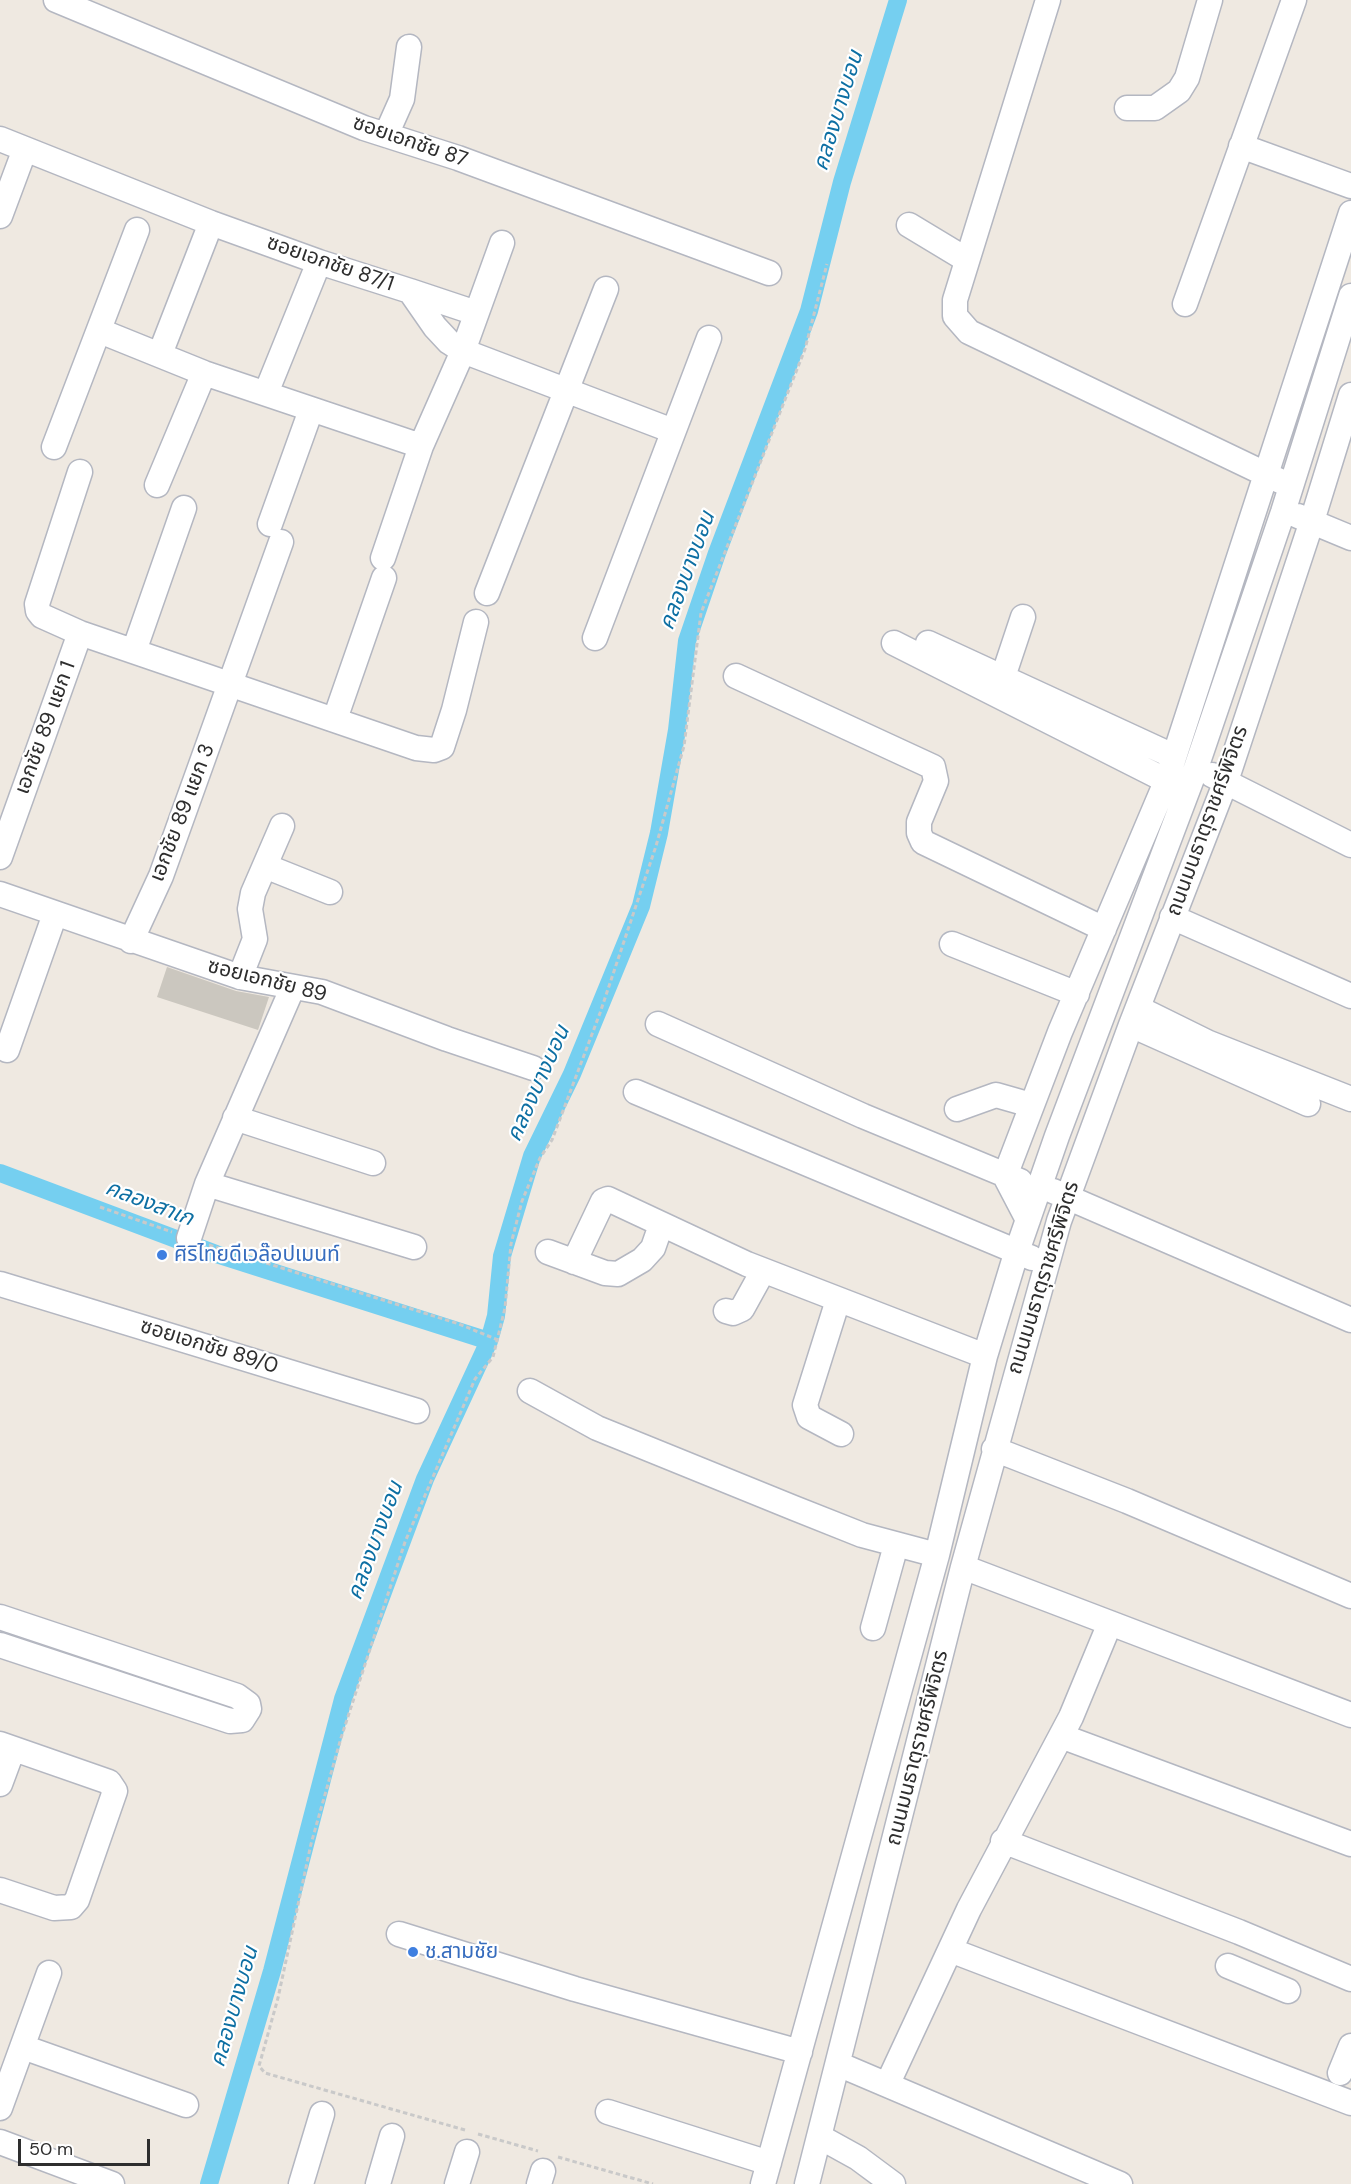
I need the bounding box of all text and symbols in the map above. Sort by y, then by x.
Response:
water label: คลองบางบอน [808,48,870,174]
street label: ซอยเอกชัย 87 [349,111,471,173]
street label: ซอยเอกชัย 87/1 [263,230,397,298]
water label: คลองบางบอน [654,508,722,634]
street label: เอกชัย 89 แยก 1 [10,658,82,798]
street label: ถนนมนธาตุราชศรีพิจิตร [1162,722,1254,920]
street label: เอกชัย 89 แยก 3 [145,741,221,885]
street label: ซอยเอกชัย 89 [205,954,329,1008]
water label: คลองบางบอน [502,1022,576,1146]
water label: คลองสาเก [101,1175,197,1233]
street label: ถนนมนธาตุราชศรีพิจิตร [1003,1178,1085,1378]
place label: ศิริไทยดีเวล๊อปเมนท์ [174,1242,340,1268]
marker: ศิริไทยดีเวล๊อปเมนท์ [155,1248,169,1262]
street label: ซอยเอกชัย 89/0 [137,1314,281,1380]
water label: คลองบางบอน [342,1478,410,1604]
street label: ถนนมนธาตุราชศรีพิจิตร [882,1648,954,1848]
place label: ช.สามชัย [425,1939,498,1965]
water label: คลองบางบอน [205,1944,265,2070]
marker: ช.สามชัย [406,1945,420,1959]
scale bar [21,2127,153,2165]
text: 50 m [29,2137,73,2161]

